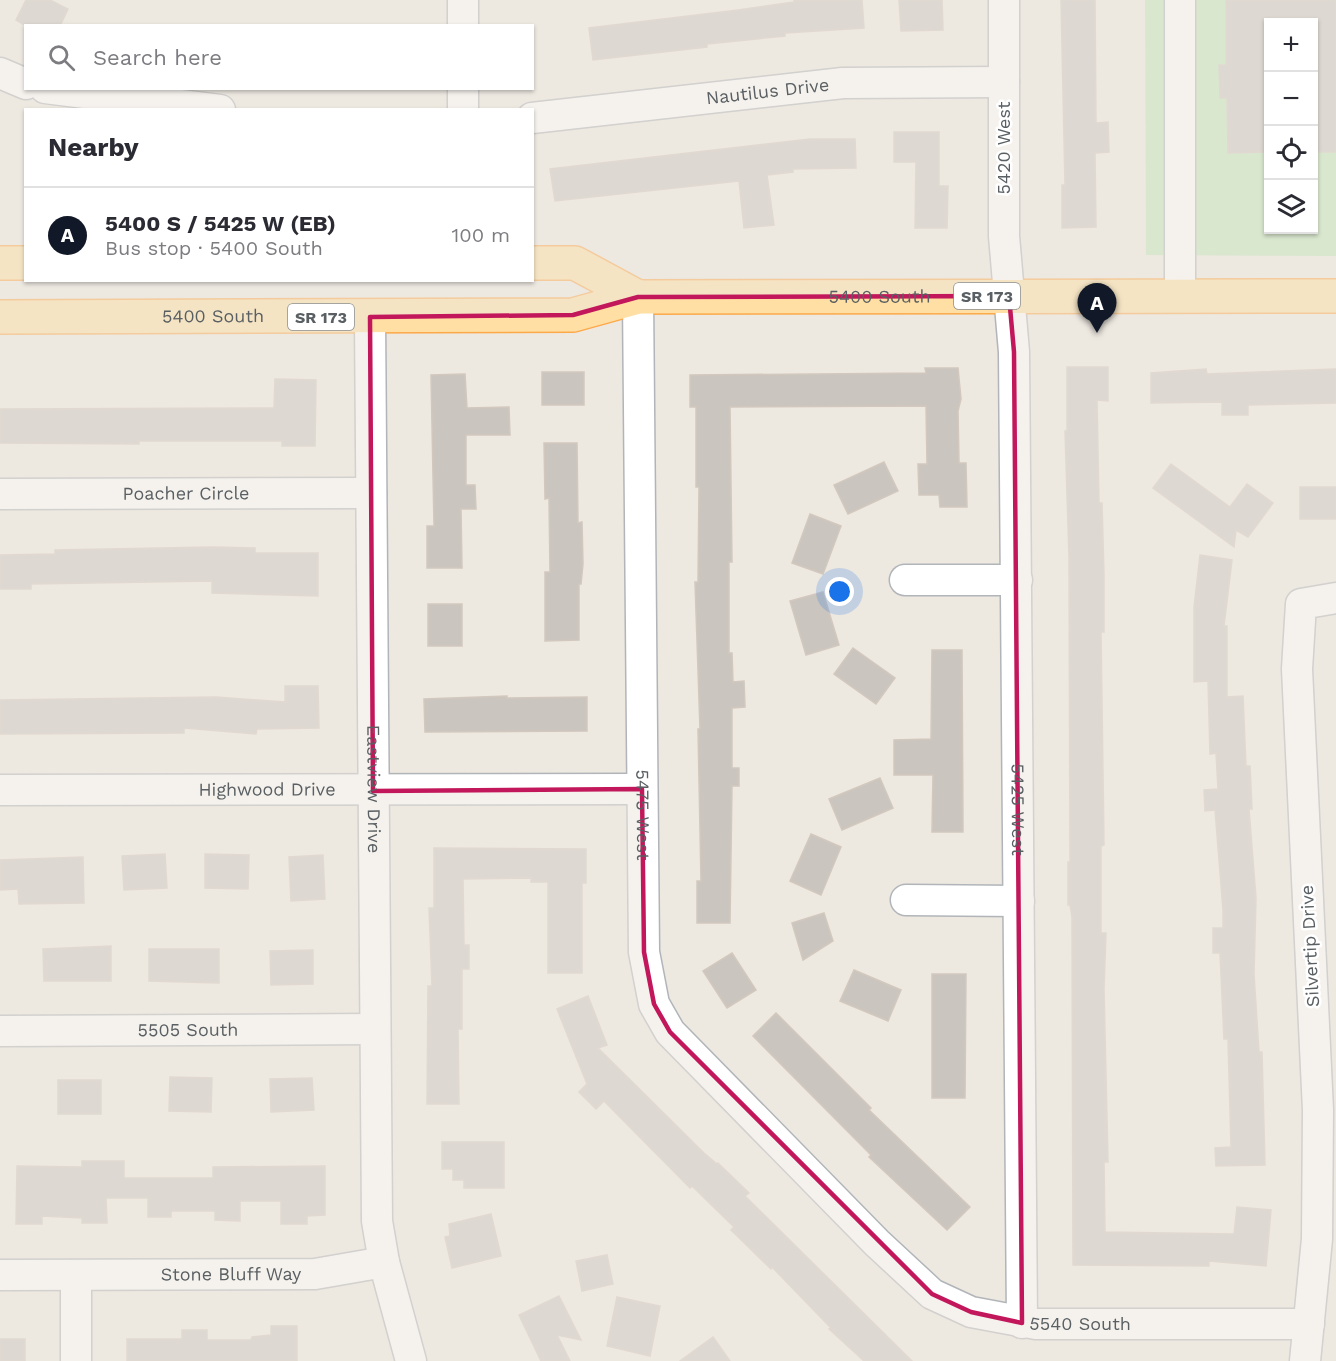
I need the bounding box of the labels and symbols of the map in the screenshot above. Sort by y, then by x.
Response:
street label: Nautilus Drive [705,74,830,108]
street label: 5420 West [993,101,1014,194]
road number: SR 173 [954,283,1020,309]
pin: A [1078,284,1116,333]
street label: 5400 South [828,286,931,307]
road number: SR 173 [288,304,354,330]
street label: 5400 South [162,305,264,326]
street label: Poacher Circle [123,482,249,504]
your location [825,577,854,606]
street label: Eastview Drive [363,725,385,853]
street label: 5425 West [1007,763,1029,856]
street label: 5475 West [632,769,654,861]
street label: Highwood Drive [198,778,336,800]
street label: Silvertip Drive [1296,884,1323,1008]
street label: 5505 South [137,1019,239,1040]
street label: Stone Bluff Way [161,1263,302,1284]
street label: 5540 South [1028,1312,1131,1335]

